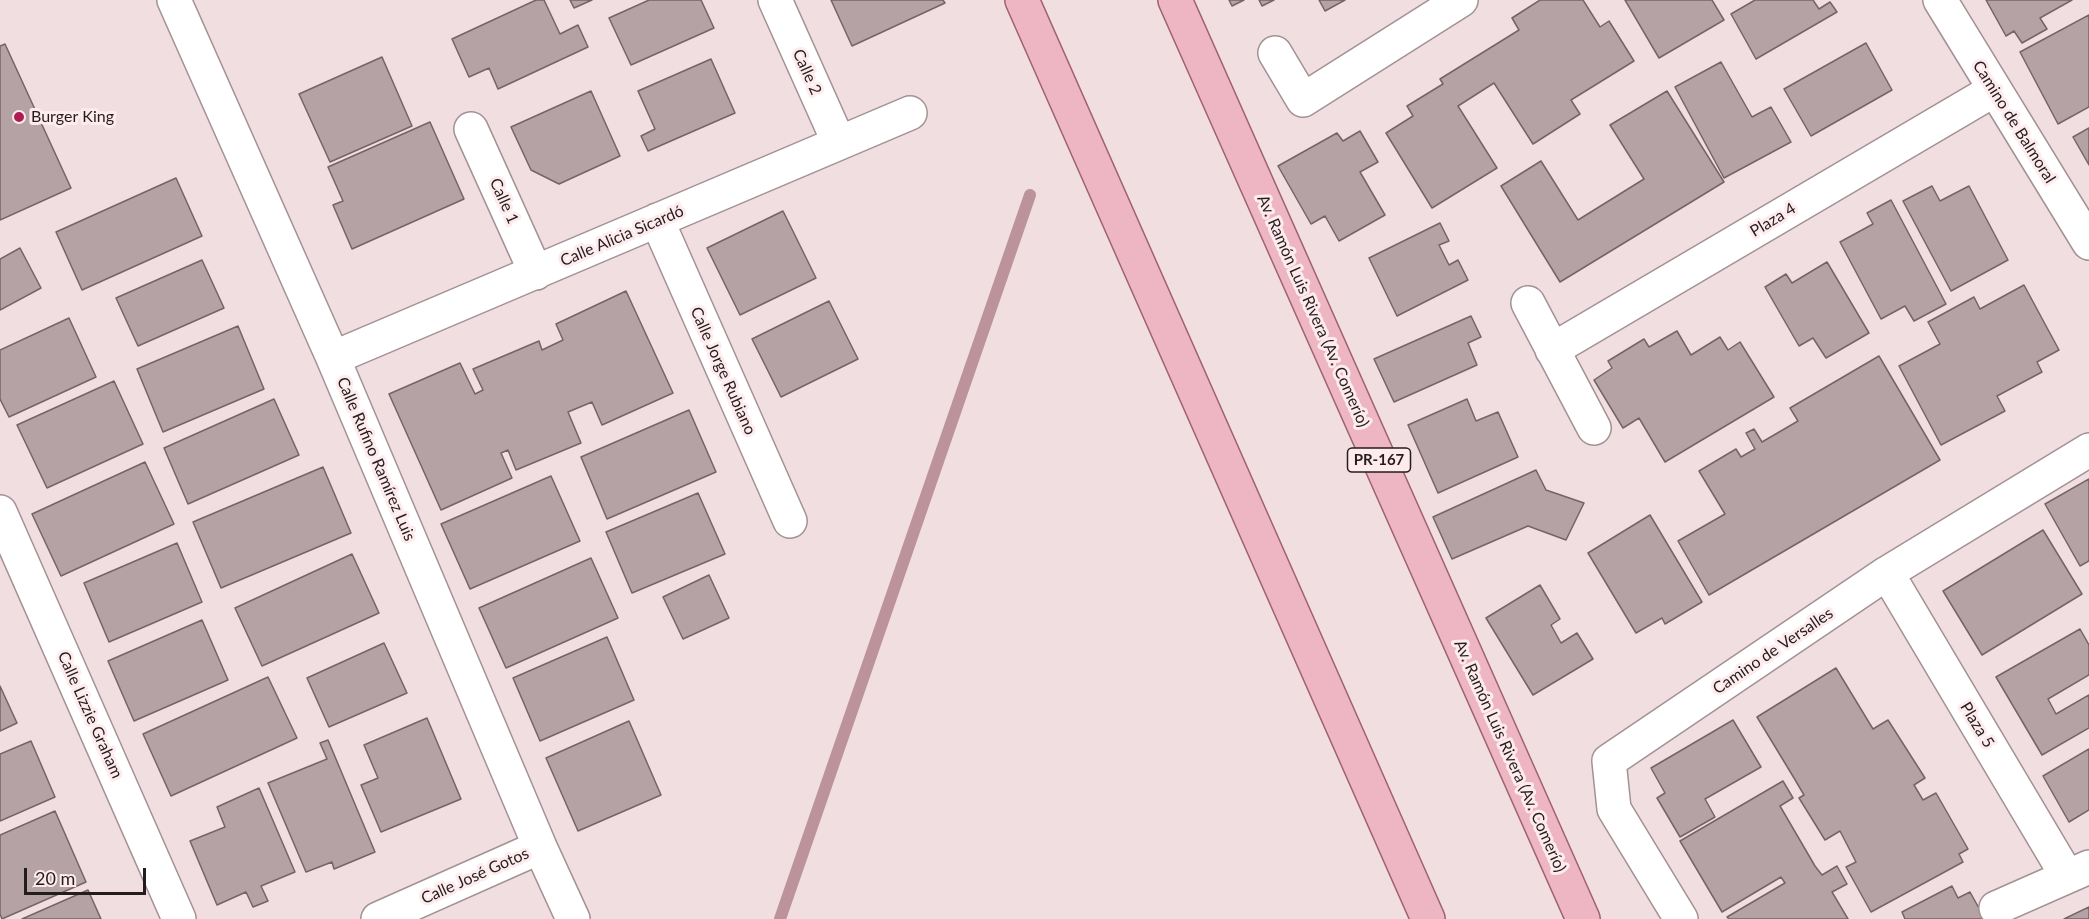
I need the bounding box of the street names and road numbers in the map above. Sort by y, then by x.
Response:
street label: Calle 2 [788,46,826,98]
street label: Camino de Balmoral [1969,57,2059,187]
street label: Calle 1 [485,175,523,227]
street label: Av. Ramón Luis Rivera (Av. Comerío) [1253,192,1373,430]
street label: Plaza 4 [1747,199,1799,241]
street label: Calle Alicia Sicardó [557,201,687,271]
street label: Calle Jorge Rubiano [686,304,760,438]
street label: Calle Rufino Ramírez Luis [333,374,419,544]
road number: PR-167 [1348,448,1410,472]
street label: Camino de Versalles [1709,604,1837,698]
street label: Av. Ramón Luis Rivera (Av. Comerío) [1450,637,1570,875]
street label: Calle Lizzie Graham [53,649,127,781]
street label: Plaza 5 [1956,699,1998,751]
street label: Calle José Gotos [418,844,532,908]

